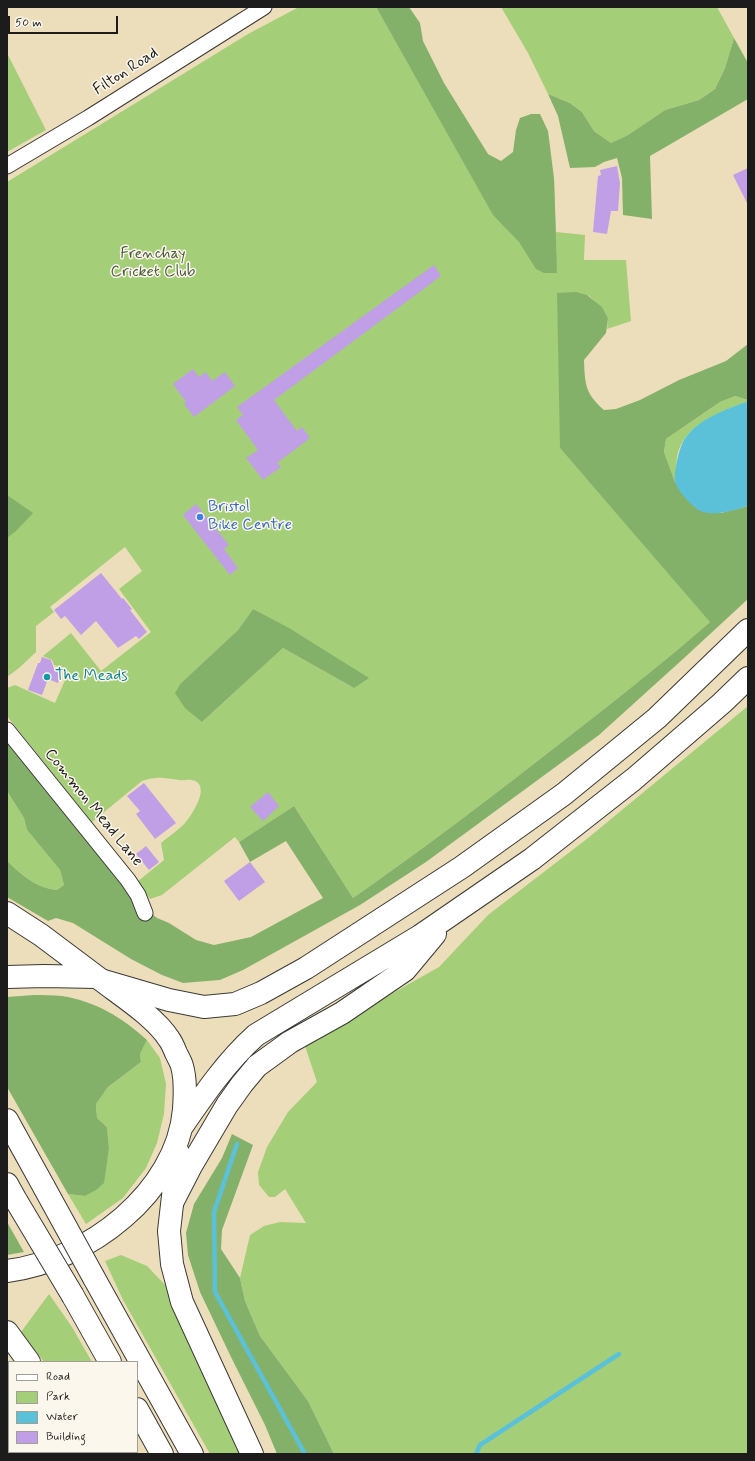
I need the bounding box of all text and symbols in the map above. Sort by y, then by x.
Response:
scale bar [10,8,120,34]
text: 50 m [15,15,42,31]
street label: Filton Road [90,44,162,100]
park label: Frenchay Cricket Club [111,245,195,283]
place label: Bristol Bike Centre [208,498,292,536]
marker: Bristol Bike Centre [195,512,205,522]
place label: The Meads [55,667,128,687]
marker: The Meads [42,672,52,682]
street label: Common Mead Lane [40,745,146,871]
legend [8,1361,138,1453]
text: Road [46,1369,70,1385]
text: Park [46,1389,70,1405]
text: Water [46,1409,78,1425]
text: Building [46,1429,86,1445]

